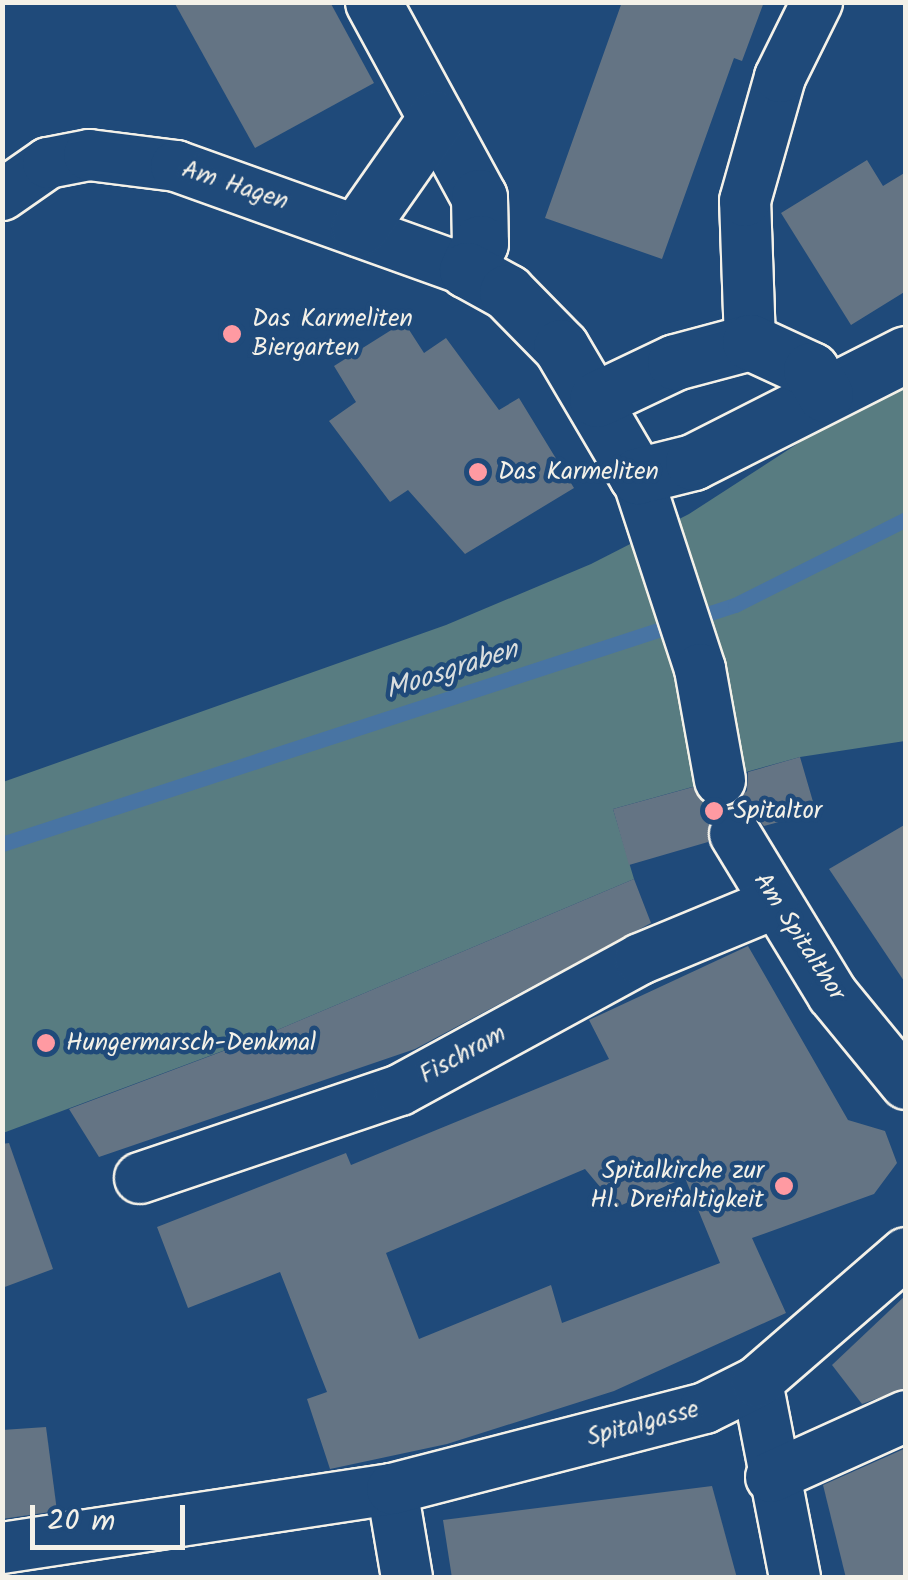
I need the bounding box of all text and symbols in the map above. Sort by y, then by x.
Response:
street label: Am Hagen [178,155,292,217]
place label: Das Karmeliten Biergarten [252,305,413,364]
marker: Das Karmeliten Biergarten [221,323,243,345]
place label: Das Karmeliten [498,457,659,487]
marker: Das Karmeliten [467,461,489,483]
water label: Moosgraben [382,634,522,708]
place label: Spitaltor [734,796,822,826]
marker: Spitaltor [703,800,725,822]
street label: Am Spitalthor [747,867,851,1007]
street label: Fischram [415,1019,511,1091]
place label: Hungermarsch-Denkmal [66,1028,316,1058]
marker: Hungermarsch-Denkmal [35,1032,57,1054]
place label: Spitalkirche zur Hl. Dreifaltigkeit [590,1157,764,1216]
marker: Spitalkirche zur Hl. Dreifaltigkeit [773,1175,795,1197]
street label: Spitalgasse [584,1395,702,1453]
scale bar [35,1485,190,1547]
text: 20 m [47,1498,115,1546]

